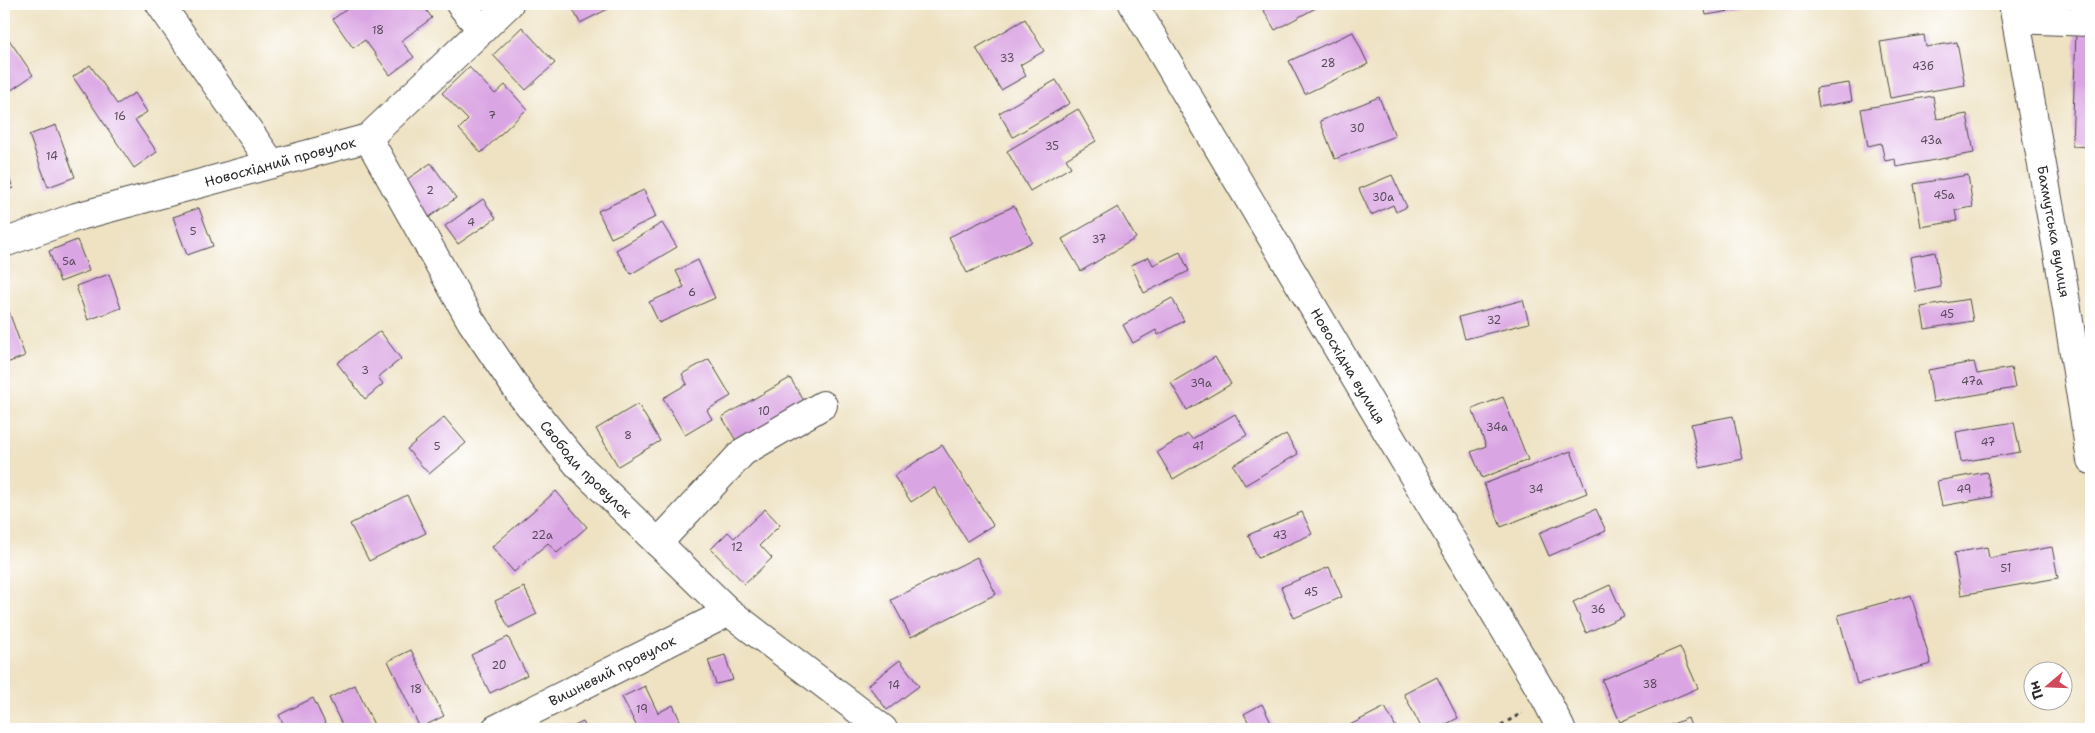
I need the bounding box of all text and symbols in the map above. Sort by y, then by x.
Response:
house number: 18 [372,23,384,38]
house number: 33 [1000,51,1014,66]
house number: 28 [1320,56,1336,71]
house number: 43б [1912,59,1934,74]
house number: 7 [488,108,496,123]
house number: 16 [114,109,126,124]
house number: 30 [1349,121,1365,136]
street label: Новосхідний провулок [202,133,358,191]
house number: 43а [1920,133,1942,148]
house number: 35 [1045,139,1059,154]
house number: 14 [46,149,58,164]
street label: Бахмутська вулиця [2033,164,2074,299]
house number: 2 [426,183,434,198]
house number: 45а [1934,188,1955,203]
house number: 30а [1372,190,1394,205]
house number: 4 [467,215,475,230]
house number: 5 [190,224,197,239]
house number: 37 [1092,232,1107,247]
house number: 5а [62,254,76,269]
house number: 6 [688,285,696,300]
street label: Новосхідна вулиця [1307,305,1389,427]
house number: 45 [1940,307,1954,322]
house number: 32 [1487,313,1501,328]
house number: 3 [361,363,369,378]
house number: 47а [1961,374,1983,389]
house number: 39а [1190,376,1212,391]
house number: 10 [758,404,770,419]
street label: Свободи провулок [536,417,636,522]
house number: 34а [1486,420,1508,435]
house number: 8 [624,428,632,443]
house number: 47 [1981,435,1996,450]
house number: 5 [434,439,441,454]
house number: 41 [1192,439,1204,454]
house number: 34 [1529,482,1544,497]
house number: 49 [1957,482,1971,497]
house number: 22а [531,528,553,543]
house number: 43 [1273,528,1287,543]
house number: 12 [731,540,743,555]
house number: 51 [2001,561,2011,576]
house number: 45 [1304,585,1318,600]
house number: 36 [1590,602,1606,617]
street label: Вишневий провулок [546,631,679,710]
house number: 20 [491,658,507,673]
north arrow [2022,660,2072,710]
house number: 38 [1642,677,1658,692]
house number: 14 [888,678,900,693]
text: Пн [2024,679,2047,702]
house number: 18 [410,682,422,697]
house number: 19 [636,702,648,717]

